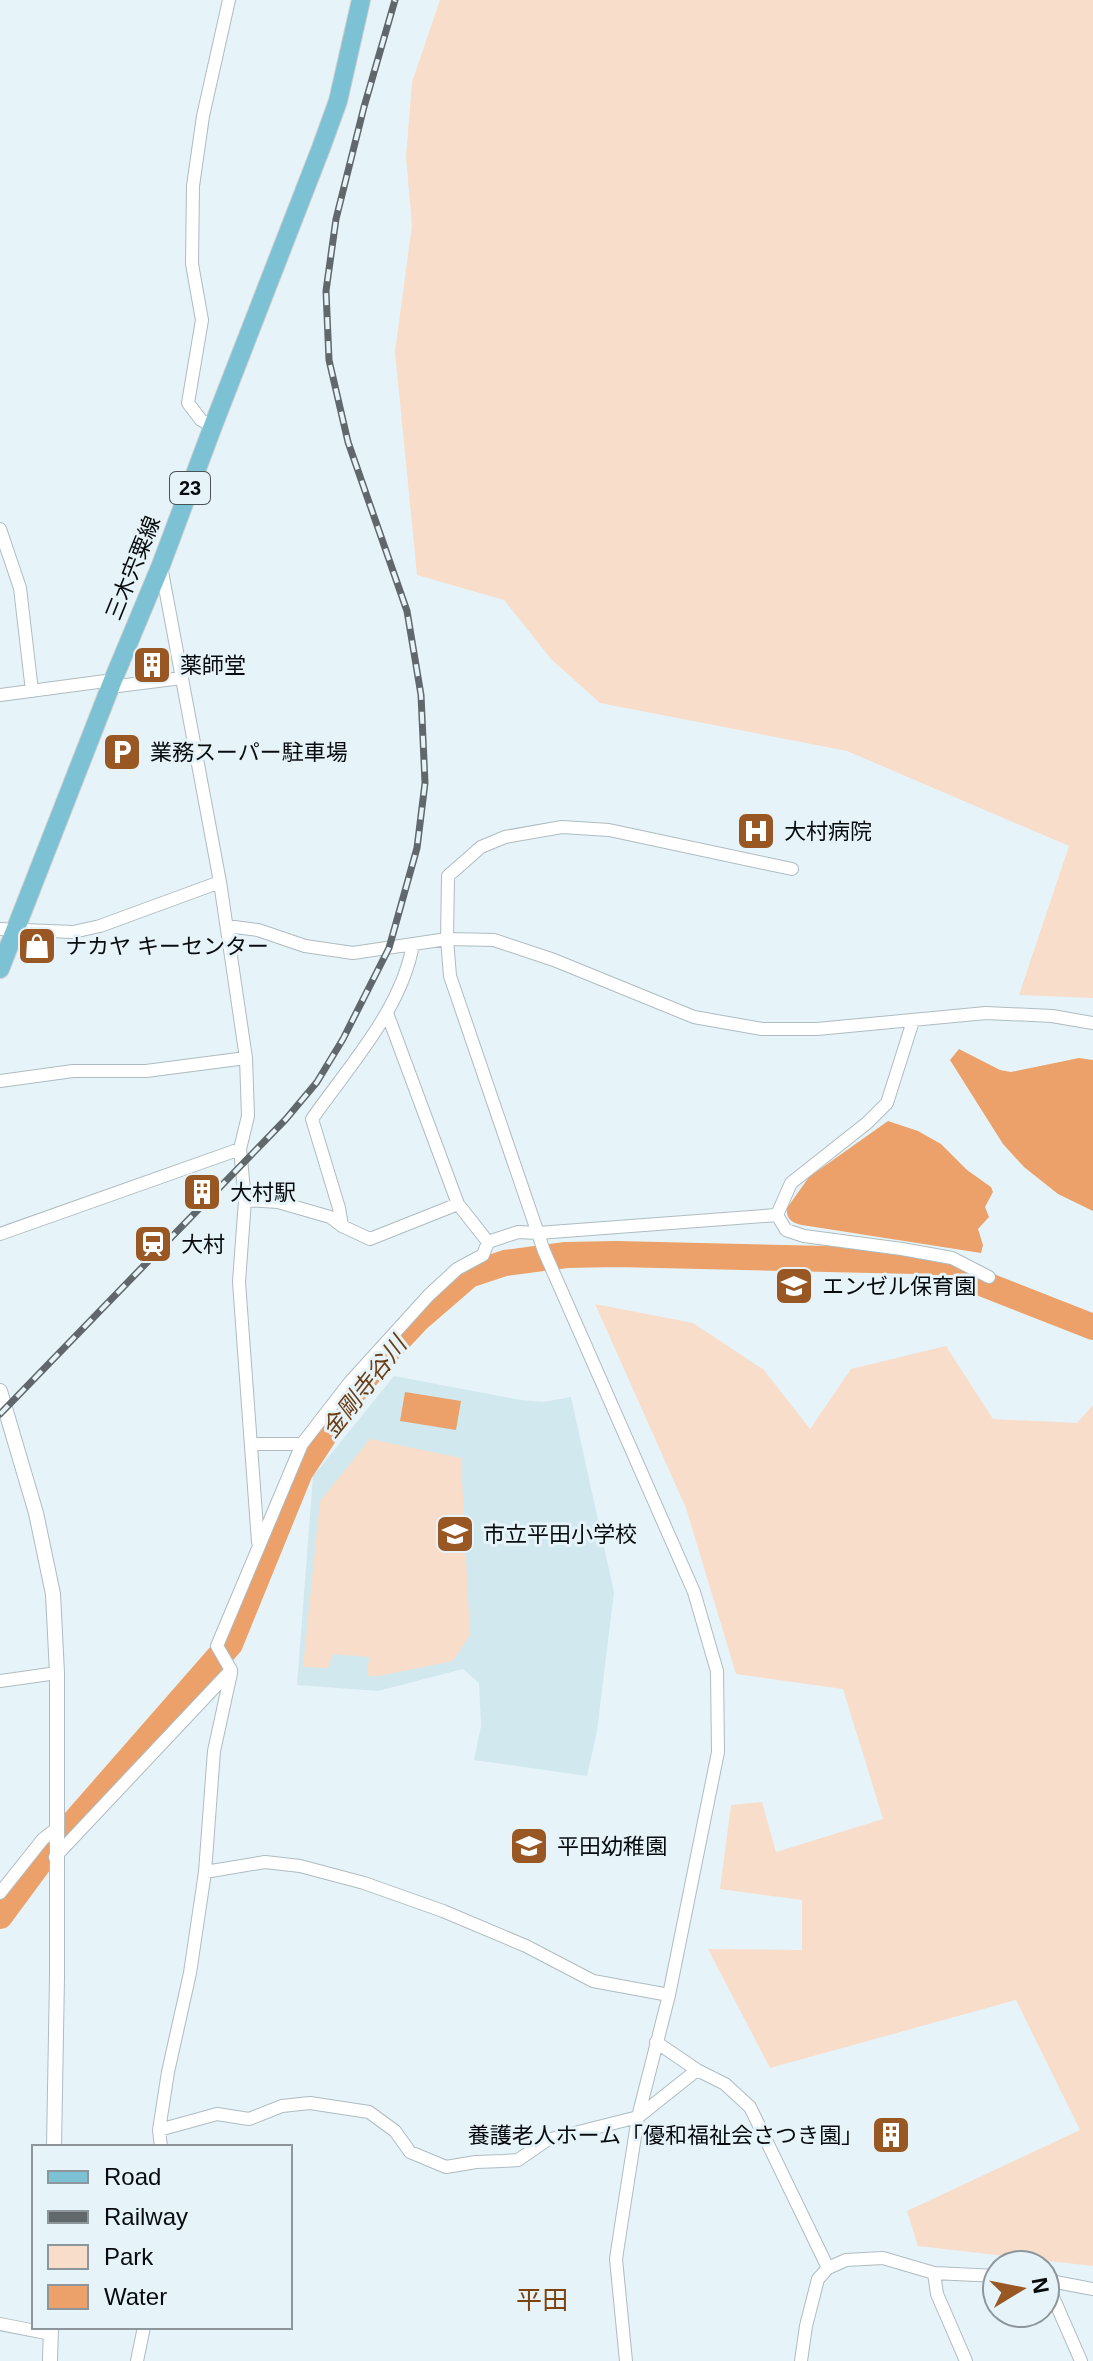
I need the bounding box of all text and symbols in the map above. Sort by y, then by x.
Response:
road number: 23 [170,472,210,504]
street label: 三木宍粟線 [101,512,165,624]
building icon: 薬師堂 [131,644,173,686]
place label: 薬師堂 [180,653,246,678]
parking icon: 業務スーパー駐車場 [101,731,143,773]
place label: 業務スーパー駐車場 [150,740,348,765]
hospital icon: 大村病院 [735,810,777,852]
place label: 大村病院 [784,819,872,844]
shop icon: ナカヤ キーセンター [16,925,58,967]
place label: ナカヤ キーセンター [65,934,269,959]
building icon: 大村駅 [181,1171,223,1213]
place label: 大村駅 [230,1180,296,1205]
station icon: 大村 [132,1223,174,1265]
place label: 大村 [181,1232,225,1257]
school or university icon: エンゼル保育園 [773,1265,815,1307]
place label: エンゼル保育園 [822,1274,976,1299]
water label: 金剛寺谷川 [316,1329,413,1443]
school or university icon: 市立平田小学校 [434,1513,476,1555]
place label: 市立平田小学校 [483,1522,637,1547]
school or university icon: 平田幼稚園 [508,1825,550,1867]
place label: 平田幼稚園 [557,1834,667,1859]
building icon: 養護老人ホーム「優和福祉会さつき園」 [870,2114,912,2156]
place label: 養護老人ホーム「優和福祉会さつき園」 [468,2123,863,2148]
legend [32,2145,292,2329]
text: Road [104,2163,161,2190]
text: Railway [104,2203,188,2230]
text: Park [104,2243,154,2270]
north arrow [981,2249,1061,2329]
text: N [1027,2276,1054,2296]
text: Water [104,2283,167,2310]
district label: 平田 [516,2285,568,2315]

